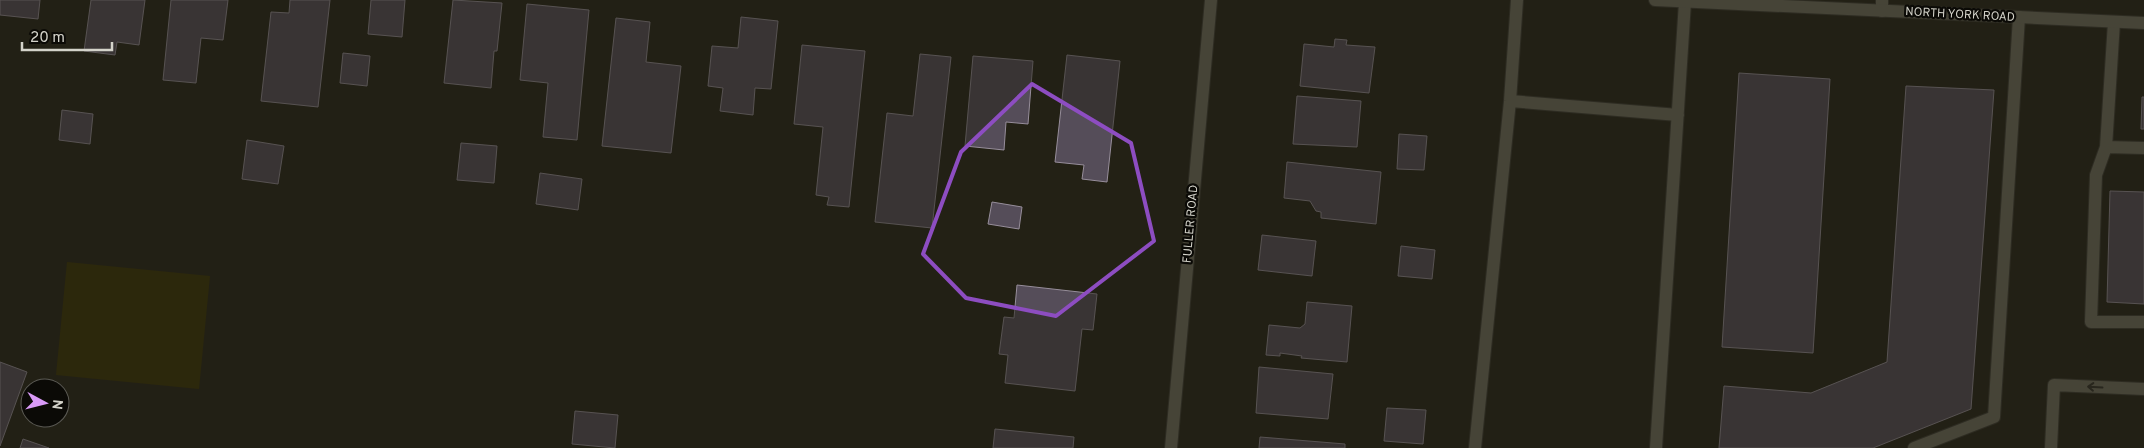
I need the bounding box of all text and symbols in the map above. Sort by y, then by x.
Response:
street label: NORTH YORK ROAD [1905,4,2015,26]
scale bar [22,20,112,52]
text: 20 m [30,29,65,48]
street label: FULLER ROAD [1180,184,1202,264]
north arrow [20,378,70,428]
one-way arrow [2088,382,2104,391]
text: N [47,398,65,410]

